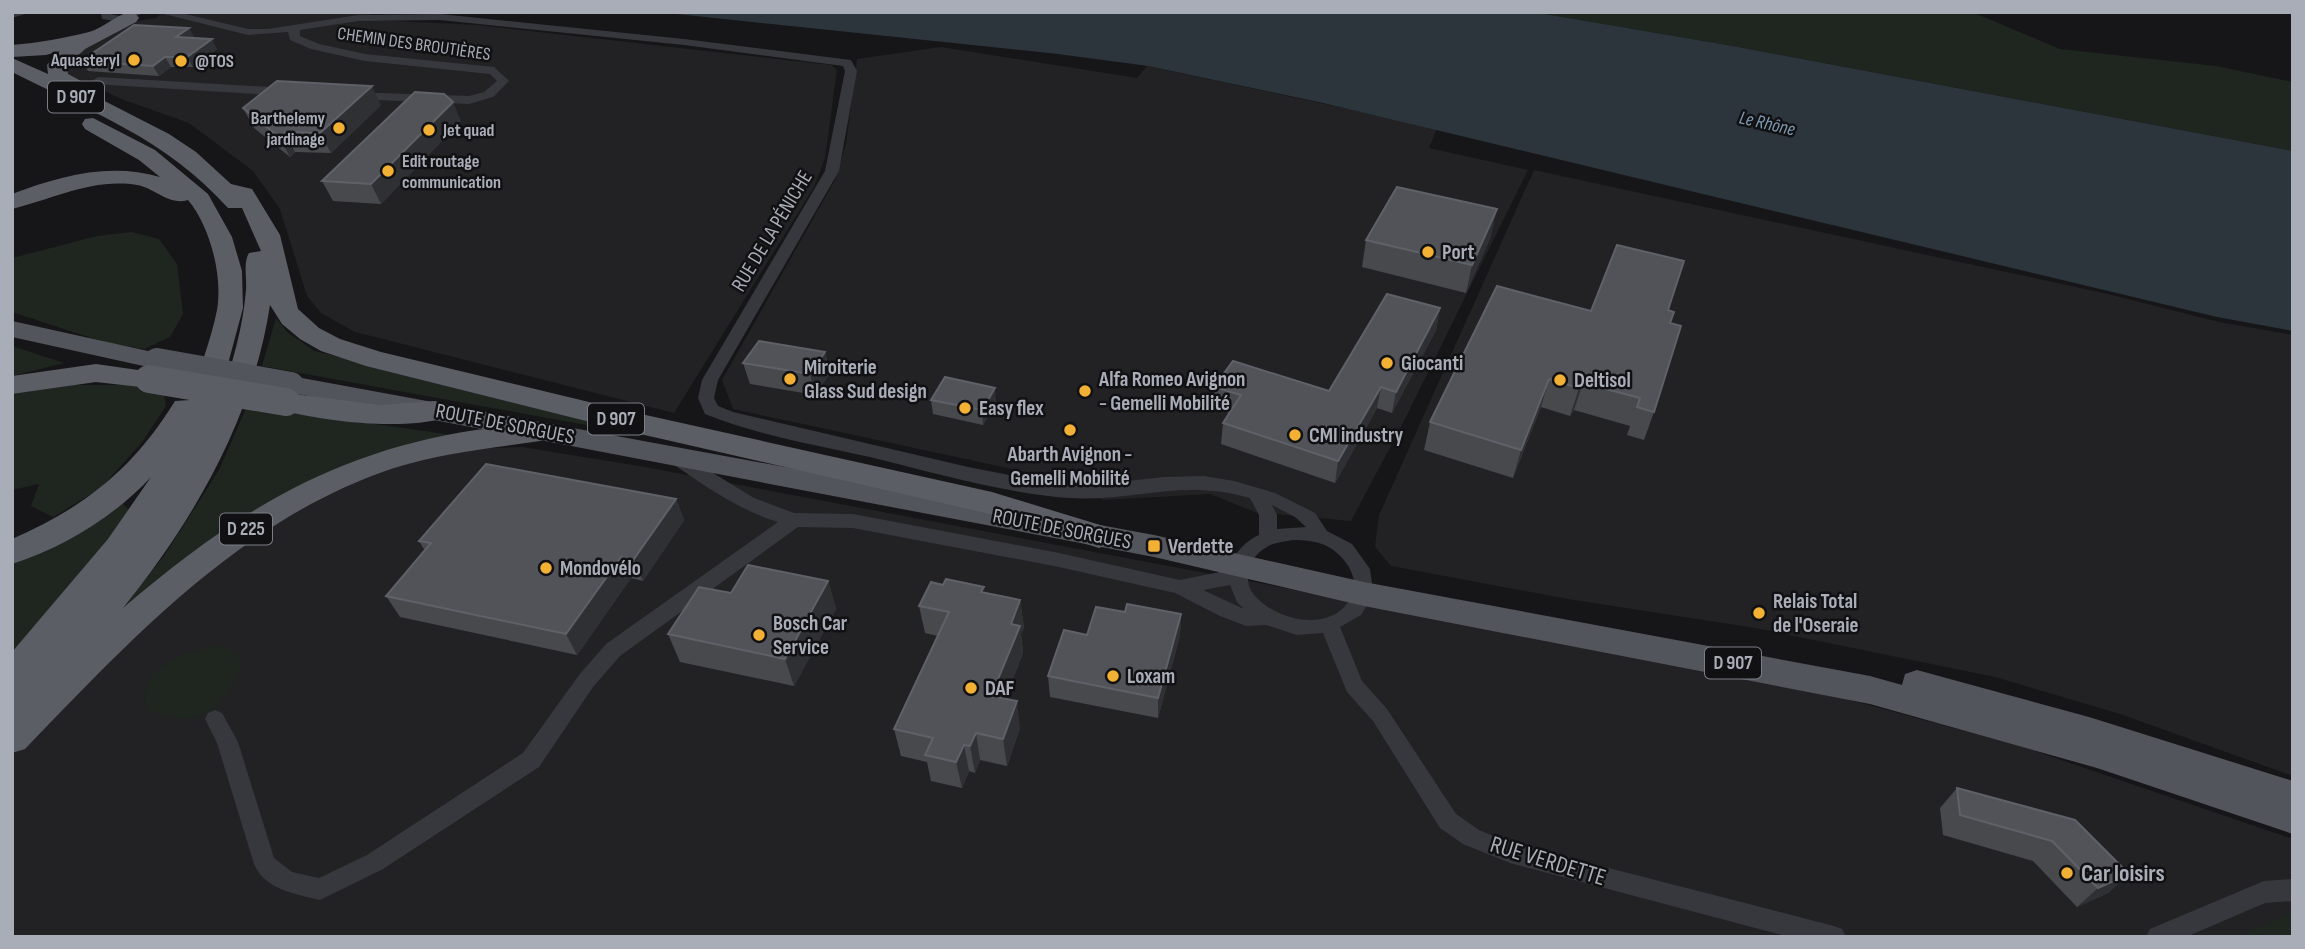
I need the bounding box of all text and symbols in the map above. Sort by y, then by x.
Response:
street label: CHEMIN DES BROUTIÈRES [336,23,492,65]
place label: Aquasteryl [50,50,120,71]
place label: @TOS [195,51,234,72]
marker: Aquasteryl [126,52,142,68]
marker: @TOS [173,53,189,69]
road number: D 907 [48,82,104,113]
water label: Le Rhône [1737,106,1798,142]
place label: Barthelemy jardinage [251,108,326,150]
marker: Barthelemy jardinage [331,120,347,136]
place label: Jet quad [442,120,495,141]
marker: Jet quad [421,122,437,138]
place label: Edit routage communication [402,151,501,193]
marker: Edit routage communication [380,163,396,179]
street label: RUE DE LA PÉNICHE [726,166,818,296]
place label: Port [1442,240,1474,265]
marker: Port [1420,244,1436,260]
place label: Giocanti [1401,351,1463,376]
place label: Miroiterie Glass Sud design [804,355,927,404]
marker: Giocanti [1379,355,1395,371]
place label: Alfa Romeo Avignon - Gemelli Mobilité [1098,367,1245,416]
place label: Deltisol [1574,368,1631,393]
marker: Miroiterie Glass Sud design [782,371,798,387]
marker: Deltisol [1552,372,1568,388]
marker: Alfa Romeo Avignon - Gemelli Mobilité [1077,383,1093,399]
place label: Easy flex [979,396,1044,421]
street label: ROUTE DE SORGUES [434,398,576,450]
marker: Easy flex [957,400,973,416]
road number: D 907 [588,404,644,434]
marker: Abarth Avignon - Gemelli Mobilité [1062,422,1078,438]
place label: CMI industry [1309,423,1404,448]
marker: CMI industry [1287,427,1303,443]
place label: Abarth Avignon - Gemelli Mobilité [1007,442,1132,491]
street label: ROUTE DE SORGUES [991,503,1133,555]
road number: D 225 [220,514,272,544]
place label: Verdette [1168,534,1234,559]
marker: Verdette [1146,538,1162,554]
place label: Mondovélo [560,556,641,581]
marker: Mondovélo [538,560,554,576]
place label: Relais Total de l'Oseraie [1773,589,1858,638]
marker: Relais Total de l'Oseraie [1751,605,1767,621]
place label: Bosch Car Service [773,611,848,660]
marker: Bosch Car Service [751,627,767,643]
road number: D 907 [1705,648,1761,678]
place label: Loxam [1127,664,1175,689]
marker: Loxam [1105,668,1121,684]
place label: DAF [985,676,1015,701]
marker: DAF [963,680,979,696]
street label: RUE VERDETTE [1487,830,1609,892]
place label: Car loisirs [2081,859,2165,888]
marker: Car loisirs [2059,865,2075,881]

